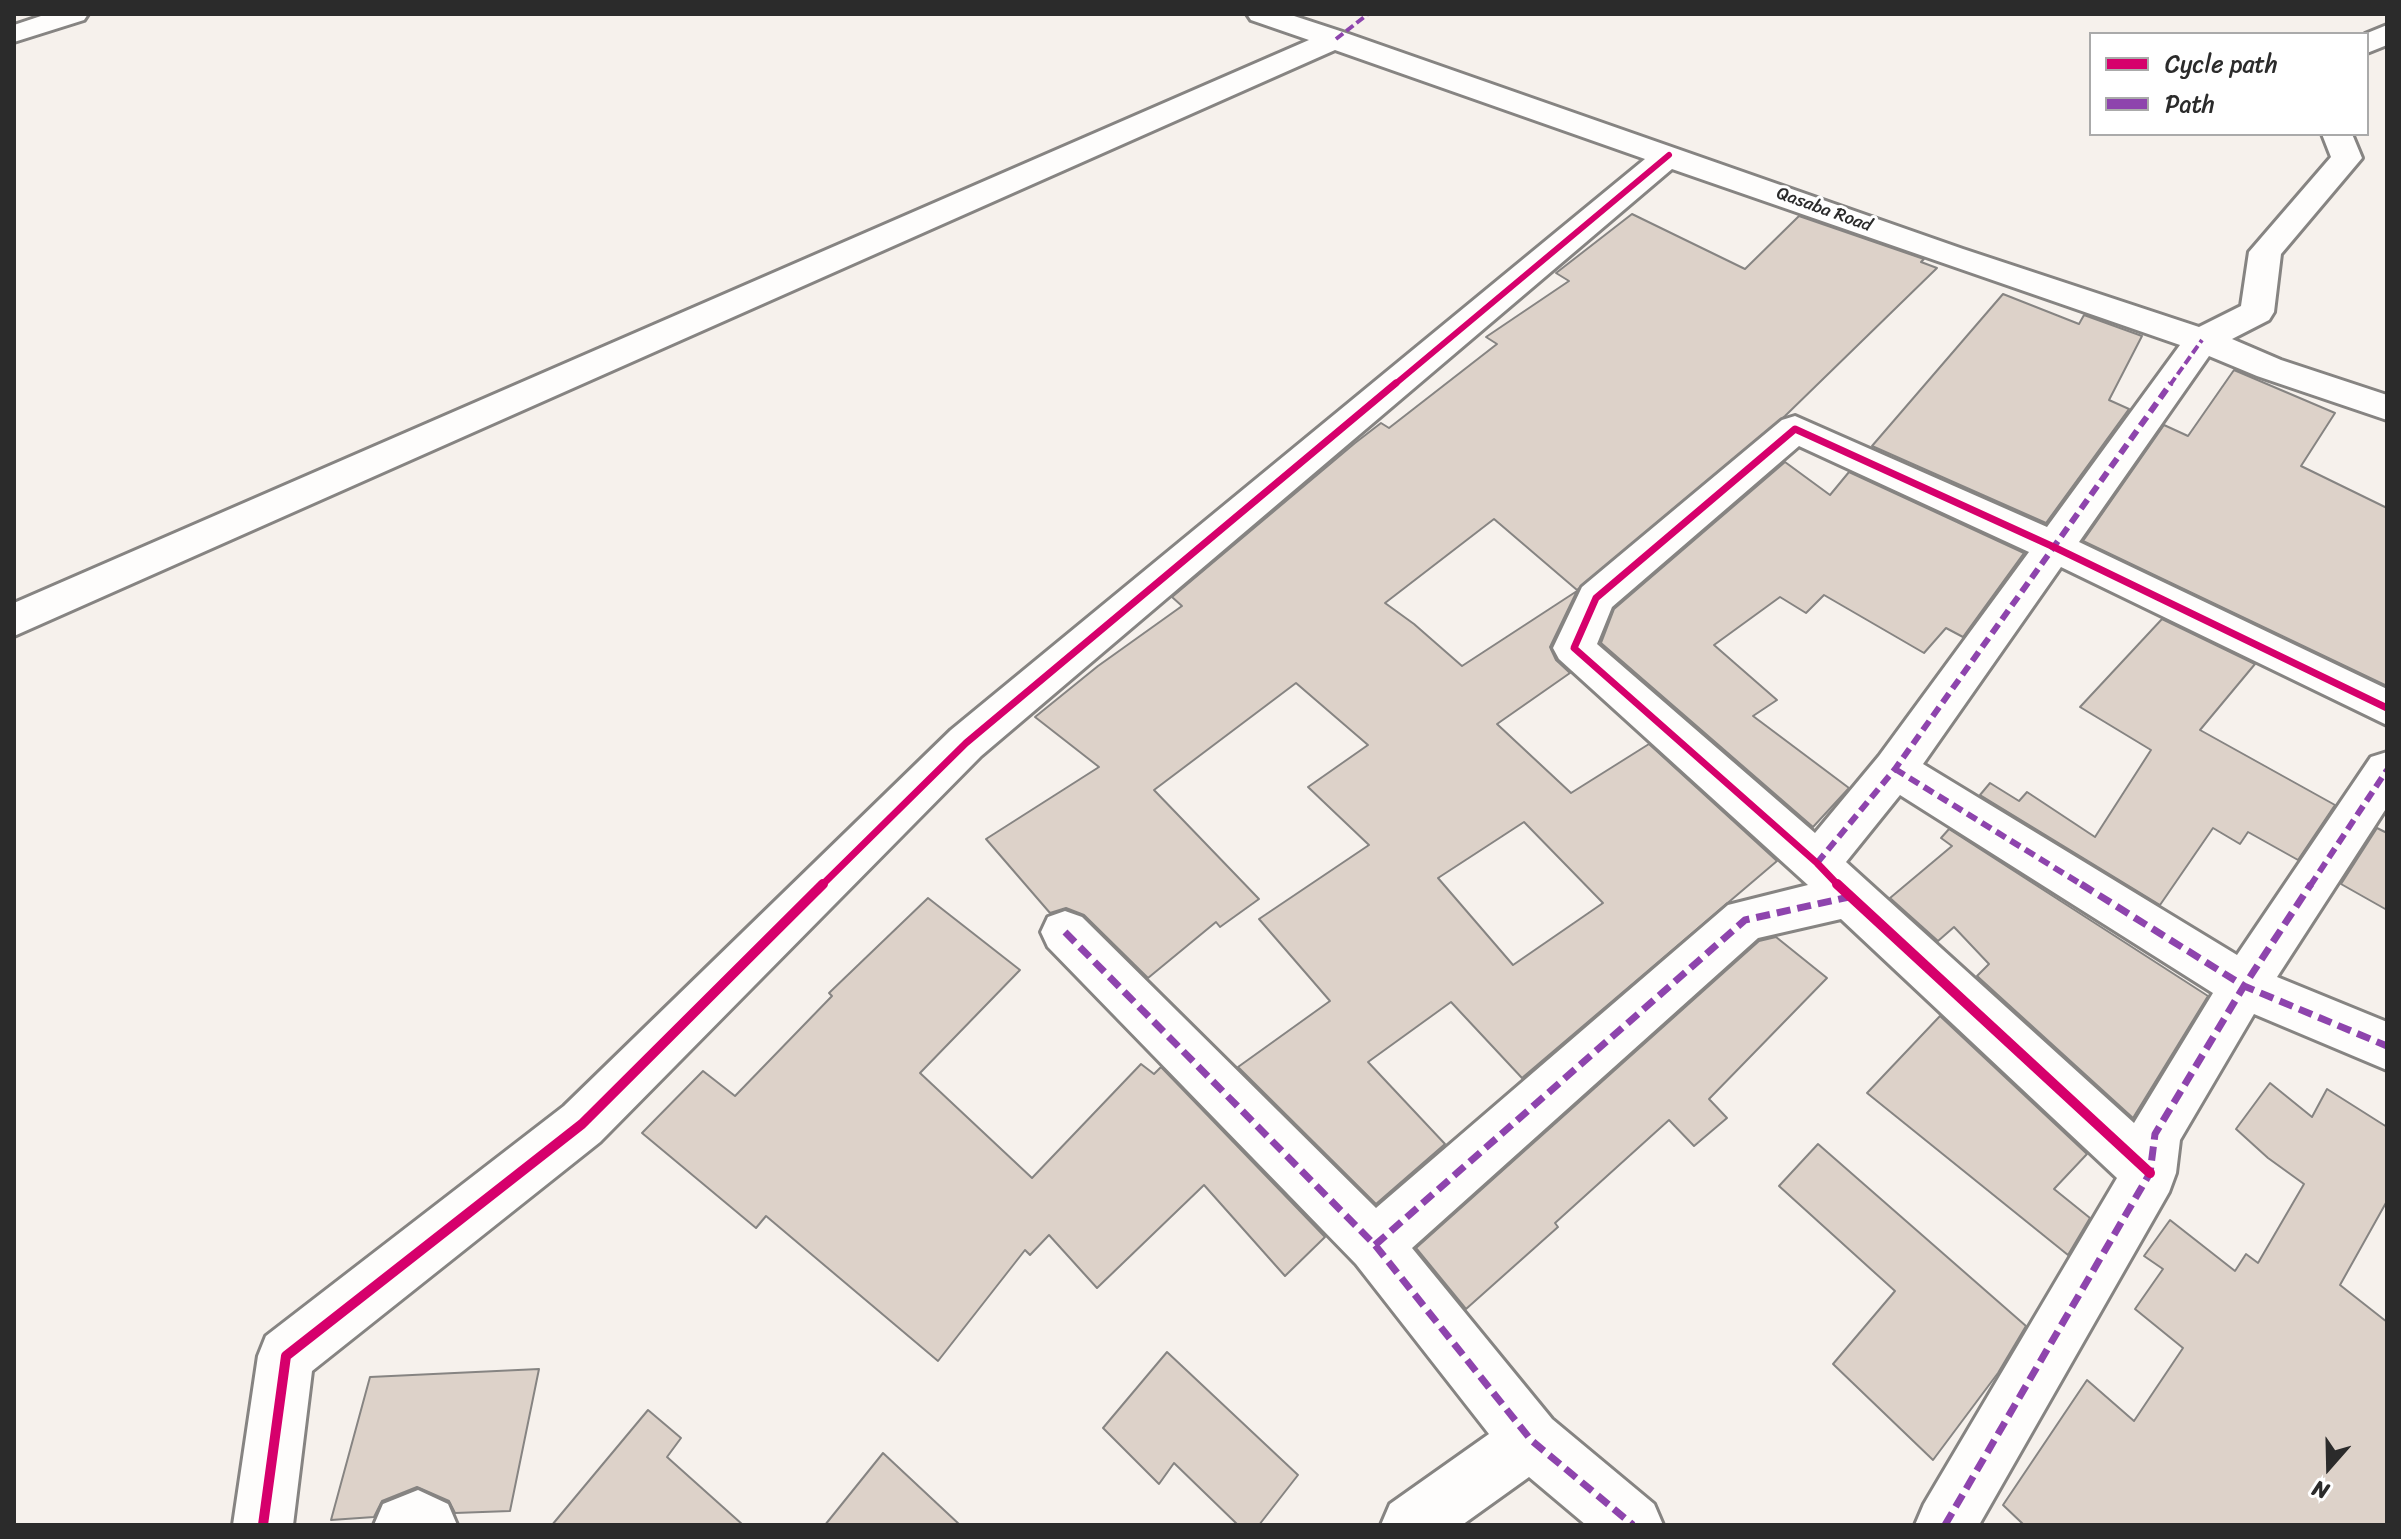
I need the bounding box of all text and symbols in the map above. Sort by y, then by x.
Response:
legend [2089,32,2369,136]
text: Cycle path [2165,43,2278,85]
text: Path [2165,83,2215,125]
street label: Qasaba Road [1773,183,1875,237]
north arrow [2289,1427,2369,1507]
text: N [2307,1469,2334,1511]

